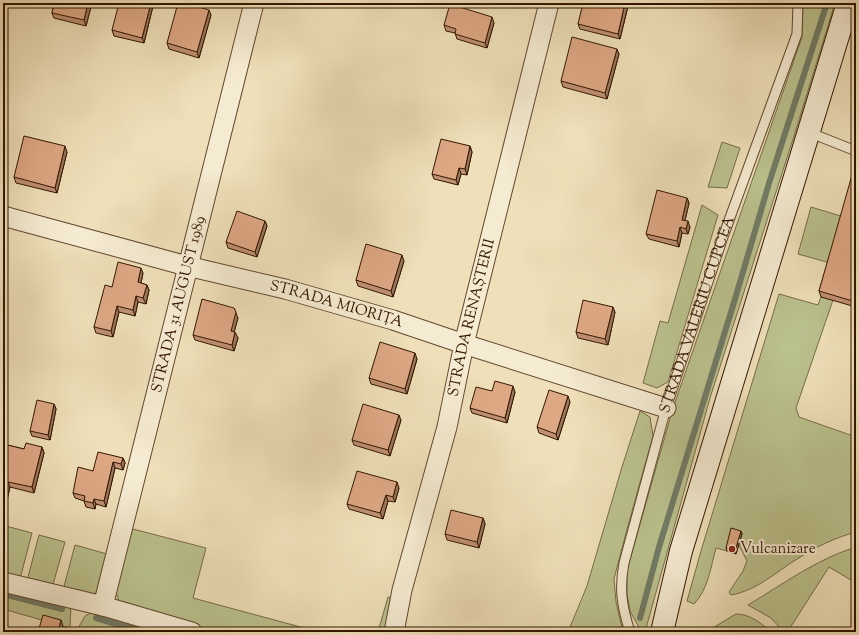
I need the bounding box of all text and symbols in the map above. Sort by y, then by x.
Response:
street label: STRADA VALERIU CUPCEA [655,213,740,416]
street label: STRADA 31 AUGUST 1989 [146,214,211,395]
street label: STRADA RENAŞTERII [443,236,500,398]
street label: STRADA MIORIŢA [268,275,406,333]
place label: Vulcanizare [740,539,816,560]
marker: Vulcanizare [727,544,737,554]

